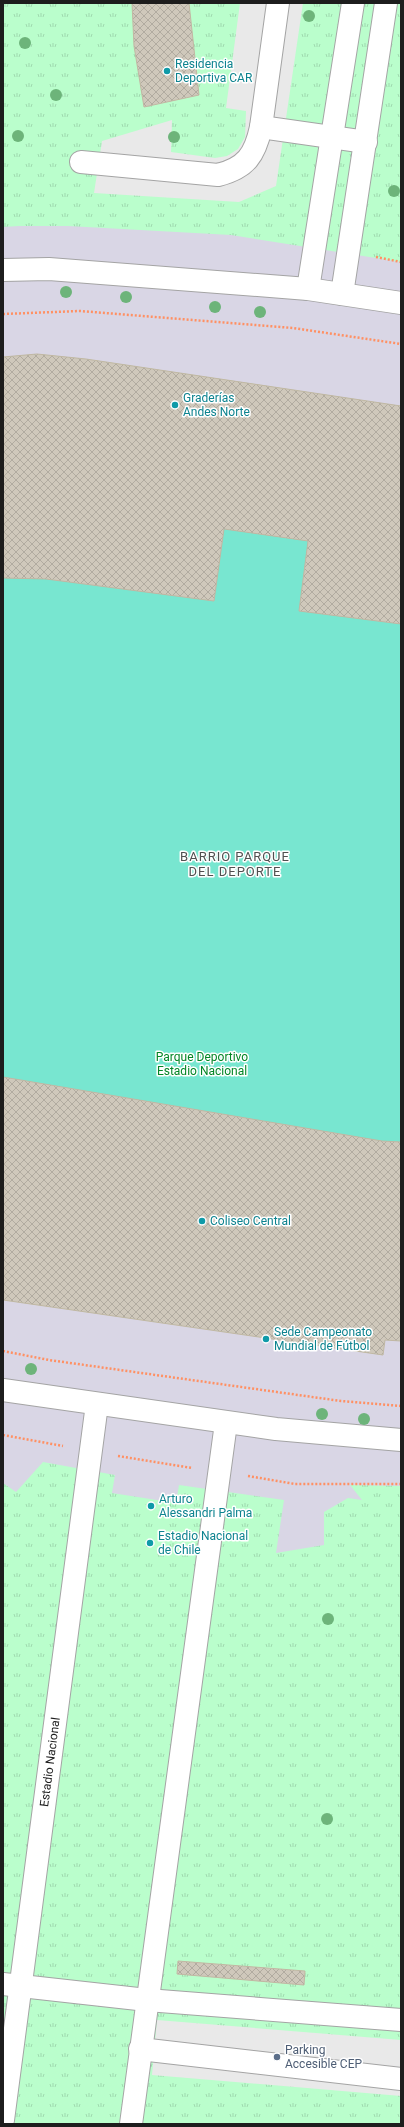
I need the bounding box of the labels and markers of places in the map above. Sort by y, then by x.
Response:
place label: Residencia Deportiva CAR [175,57,253,85]
marker: Residencia Deportiva CAR [162,66,172,76]
place label: Graderías Andes Norte [183,391,250,419]
marker: Graderías Andes Norte [170,400,180,410]
place label: Coliseo Central [210,1214,291,1228]
marker: Coliseo Central [197,1216,207,1226]
place label: Sede Campeonato Mundial de Fútbol [274,1325,372,1353]
marker: Sede Campeonato Mundial de Fútbol [261,1334,271,1344]
place label: Arturo Alessandri Palma [159,1492,252,1520]
marker: Arturo Alessandri Palma [146,1501,156,1511]
place label: Estadio Nacional de Chile [158,1529,248,1557]
marker: Estadio Nacional de Chile [145,1538,155,1548]
place label: Parking Accesible CEP [285,2043,362,2071]
marker: Parking Accesible CEP [272,2052,282,2062]

